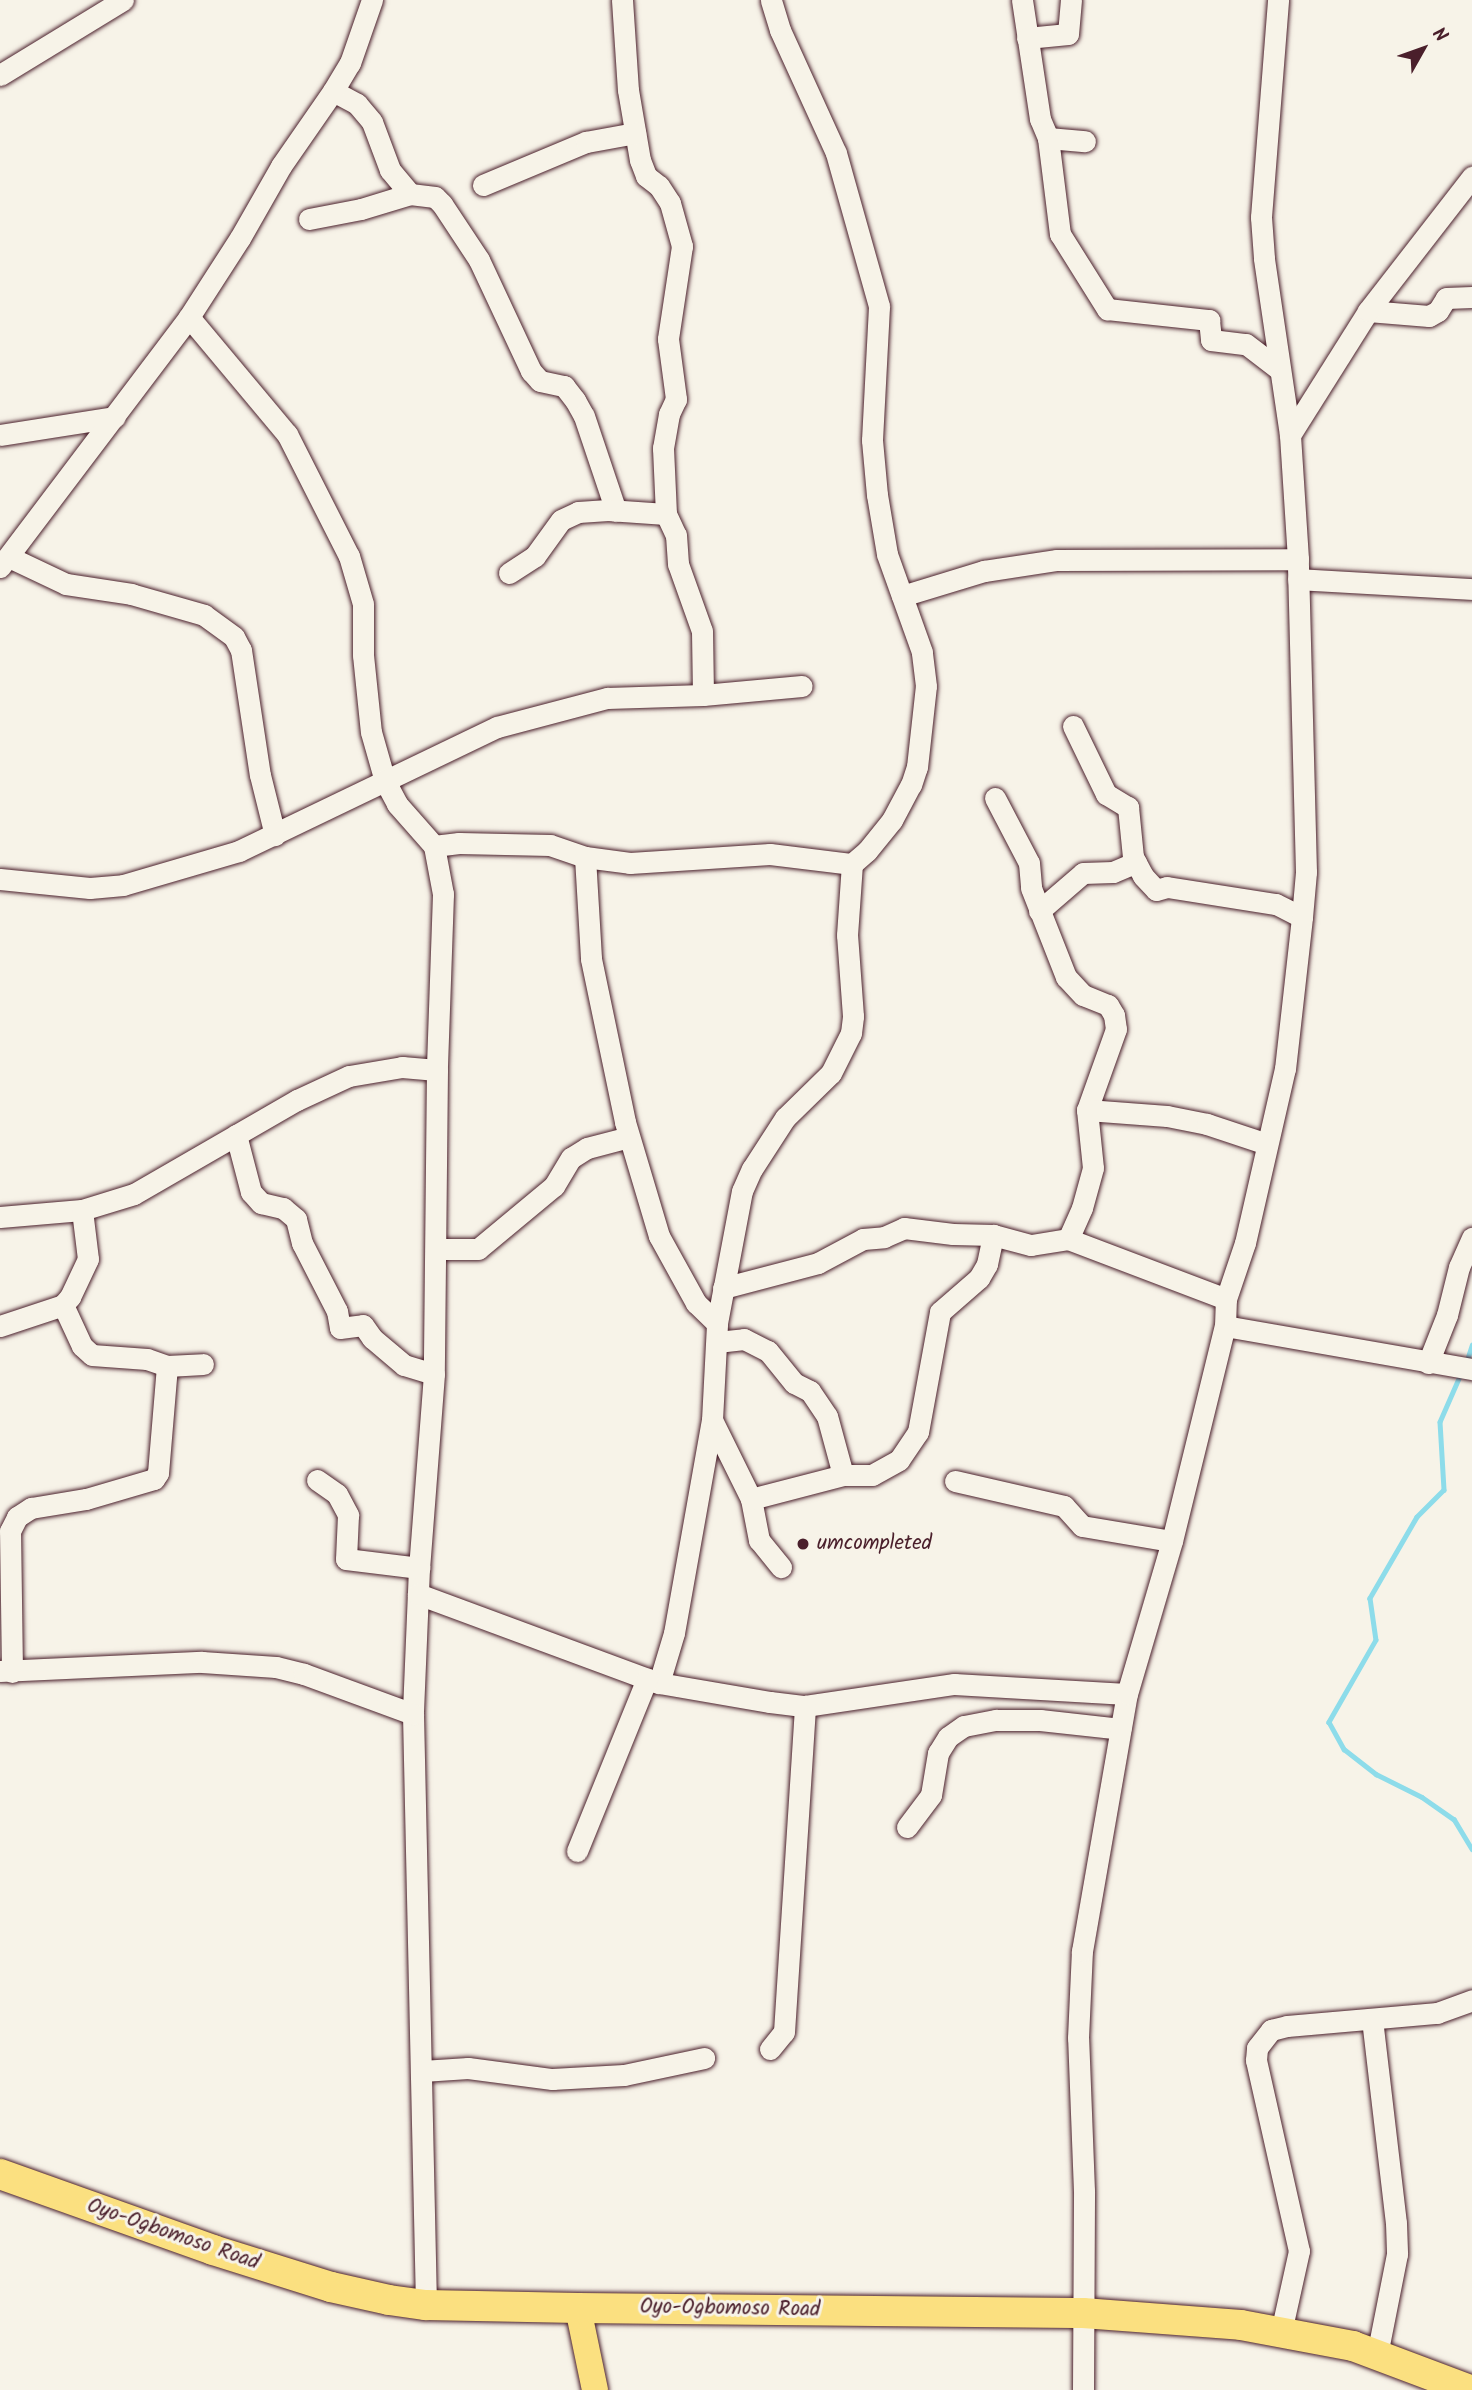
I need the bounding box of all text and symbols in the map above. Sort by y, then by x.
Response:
north arrow [1388,14,1458,84]
text: N [1424,21,1454,50]
place label: umcompleted [817,1531,932,1557]
marker: umcompleted [795,1536,811,1552]
street label: Oyo-Ogbomoso Road [84,2194,262,2276]
street label: Oyo-Ogbomoso Road [640,2295,820,2323]

